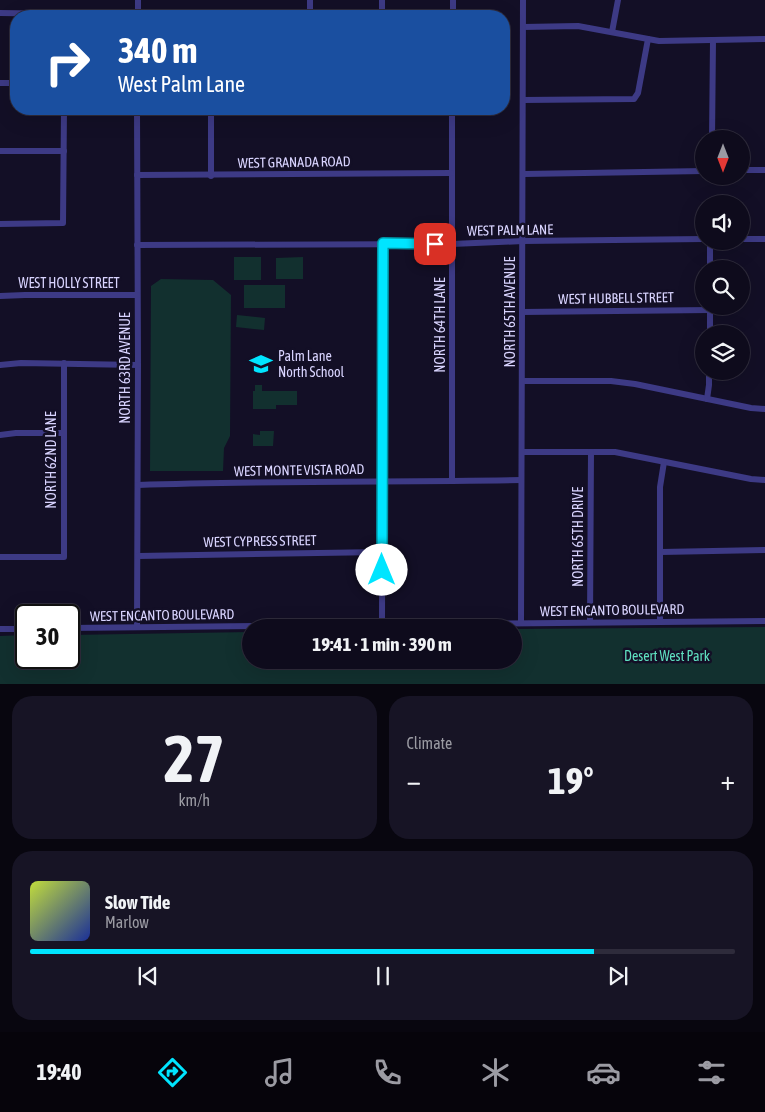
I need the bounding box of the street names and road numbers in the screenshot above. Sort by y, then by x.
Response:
street label: WEST GRANADA ROAD [237,153,351,171]
street label: WEST PALM LANE [467,221,553,239]
street label: NORTH 65TH AVENUE [502,257,518,367]
street label: WEST HOLLY STREET [18,275,120,291]
street label: NORTH 64TH LANE [432,277,448,373]
street label: WEST HUBBELL STREET [558,289,674,307]
street label: NORTH 63RD AVENUE [117,312,133,424]
street label: NORTH 62ND LANE [43,411,59,509]
street label: WEST MONTE VISTA ROAD [234,461,364,479]
street label: NORTH 65TH DRIVE [570,487,586,587]
street label: WEST CYPRESS STREET [203,532,317,550]
street label: WEST ENCANTO BOULEVARD [540,601,684,619]
street label: WEST ENCANTO BOULEVARD [90,606,234,624]

